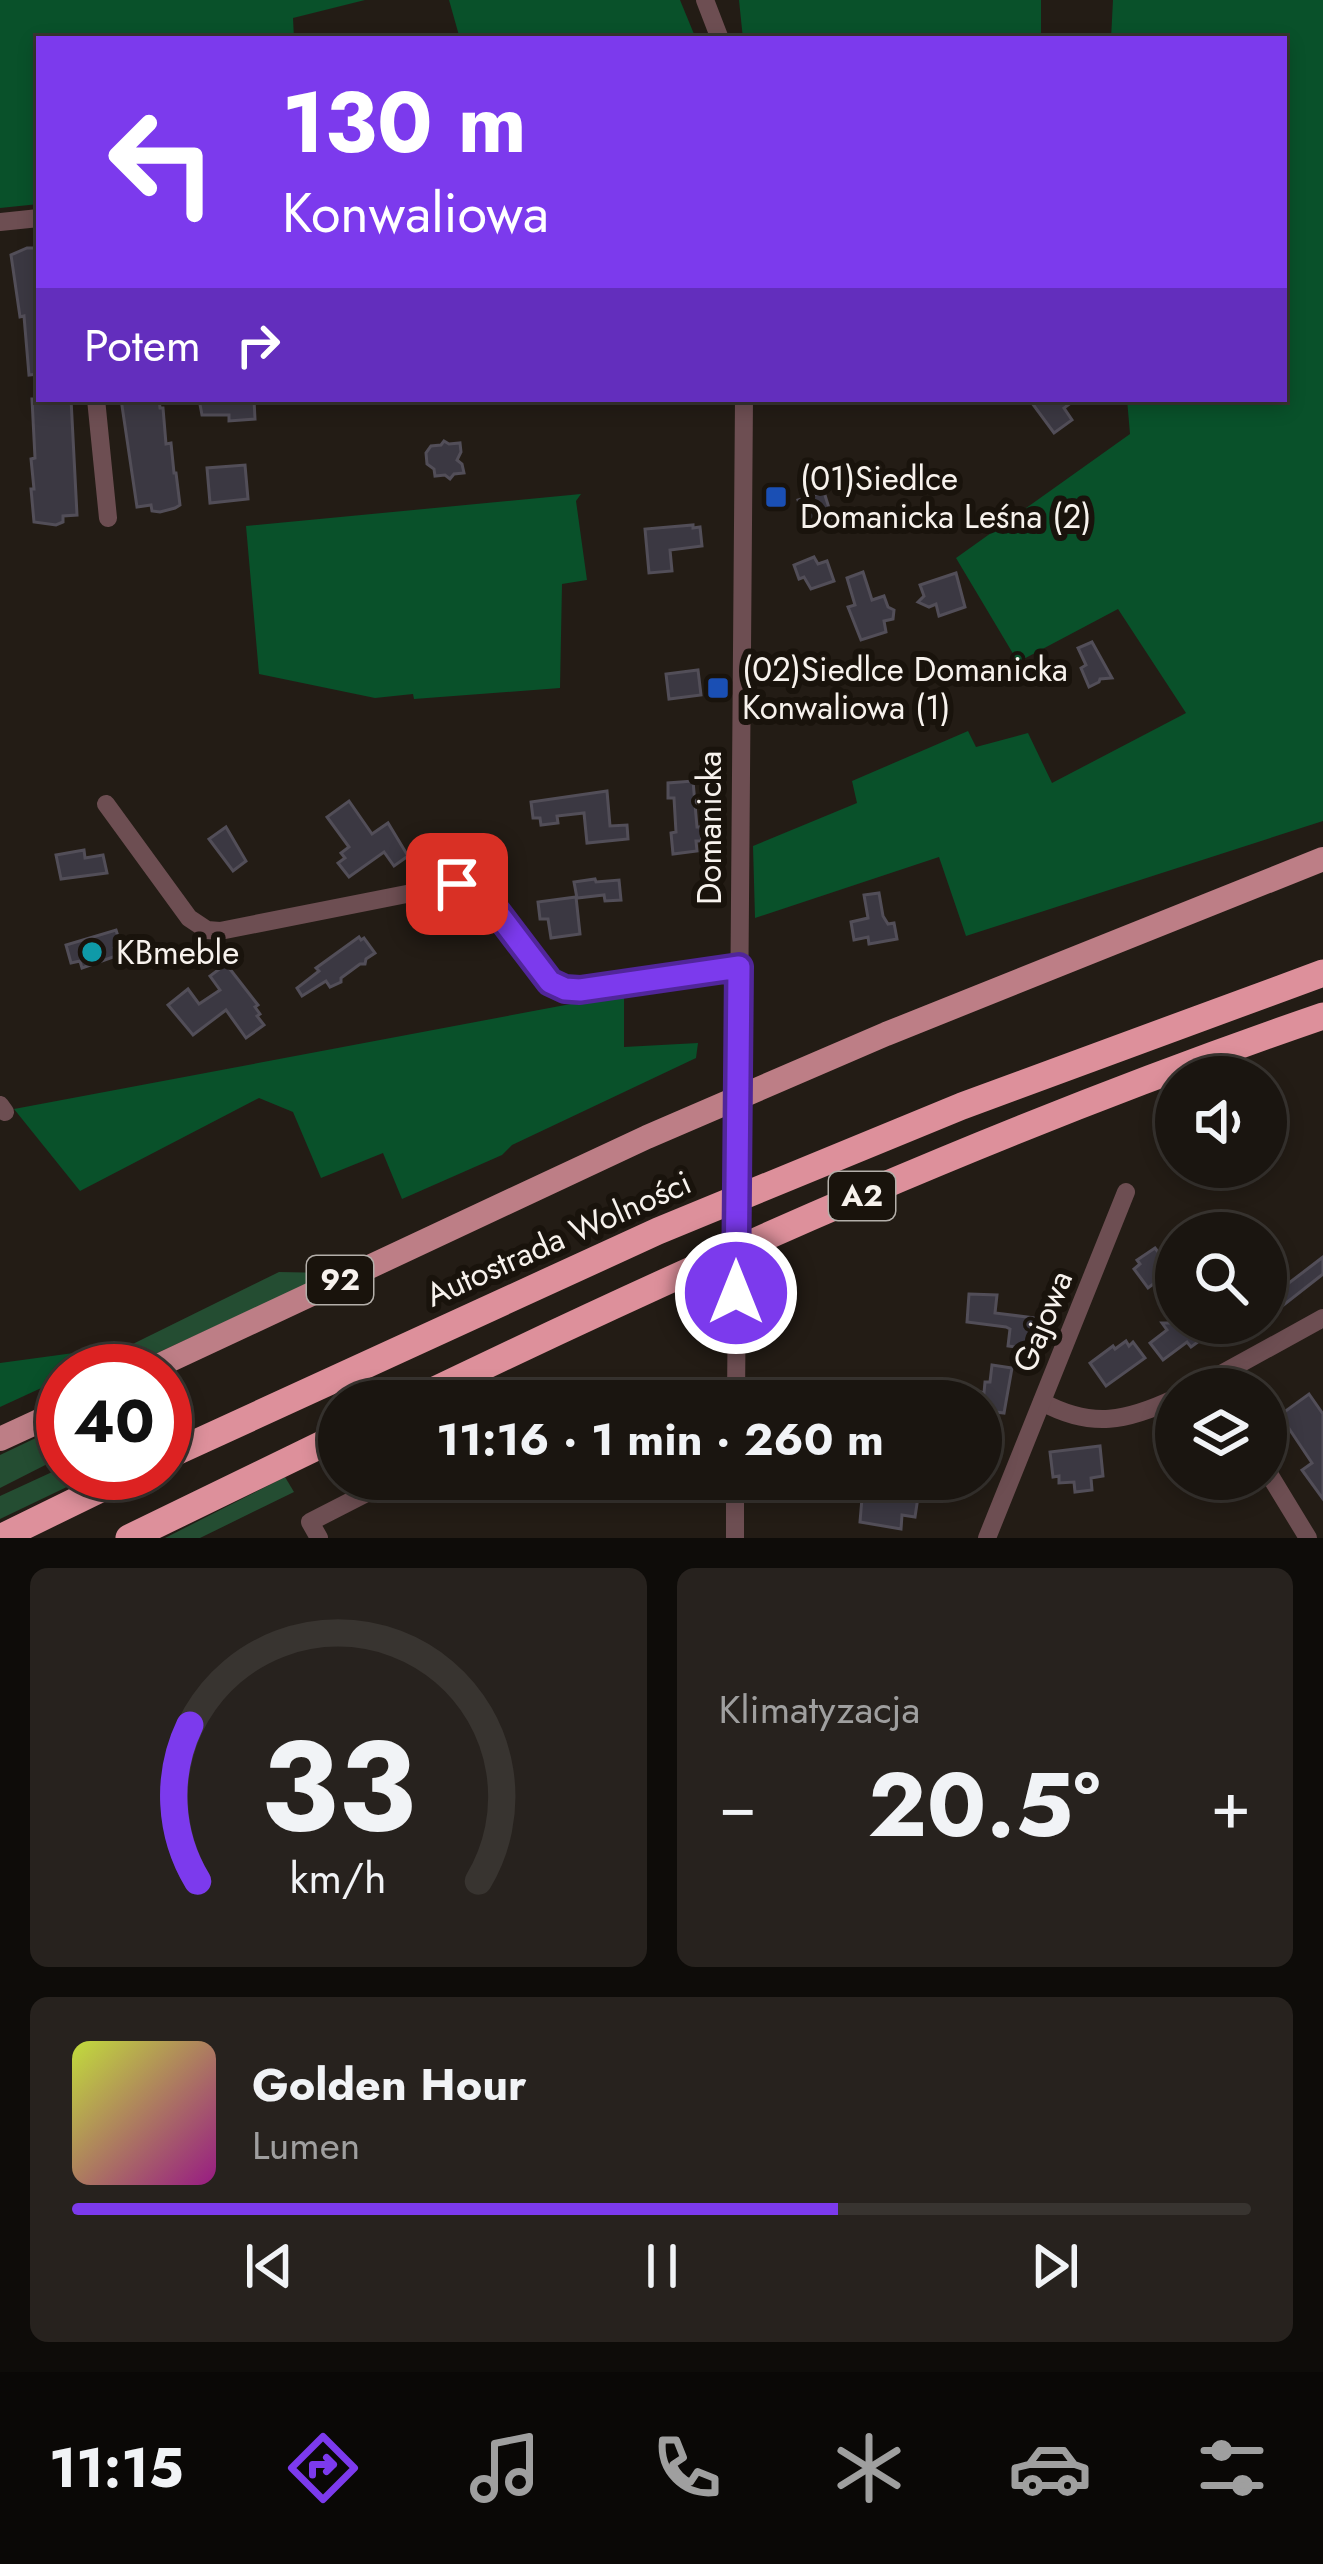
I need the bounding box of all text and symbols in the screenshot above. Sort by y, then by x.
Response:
text: 130 m [282,62,527,184]
icon: left [84,84,240,240]
text: Konwaliowa [282,174,549,252]
icon: right [225,312,291,378]
text: Potem [84,313,201,378]
place label: (01)Siedlce Domanicka Leśna (2) [800,455,1092,540]
marker: (01)Siedlce Domanicka Leśna (2) [763,484,789,510]
place label: (02)Siedlce Domanicka Konwaliowa (1) [742,646,1068,731]
marker: (02)Siedlce Domanicka Konwaliowa (1) [705,675,731,701]
street label: Domanicka [686,751,733,905]
pin [406,833,508,935]
icon: arrive [424,851,490,917]
place label: KBmeble [116,929,239,976]
marker: KBmeble [79,939,105,965]
map controls [1155,1056,1287,1500]
button: sound [1155,1056,1287,1188]
street label: Autostrada Wolności [418,1159,698,1318]
road number: A2 [829,1172,895,1220]
button: search [1155,1212,1287,1344]
position arrow [673,1230,799,1356]
road number: 92 [307,1256,373,1304]
street label: Gajowa [1001,1263,1084,1379]
speed limit sign: 40 [36,1344,192,1500]
button: layers [1155,1368,1287,1500]
text: 11:16 · 1 min · 260 m [436,1407,884,1472]
text: Klimatyzacja [719,1681,920,1738]
text: 33 [261,1696,416,1877]
text: 20.5° [868,1740,1100,1870]
text: − [719,1757,757,1853]
text: + [1210,1757,1251,1853]
text: km/h [290,1846,387,1908]
text: Golden Hour [252,2052,527,2117]
text: Lumen [252,2117,360,2174]
icon: previous [236,2233,302,2299]
icon: pause [629,2233,695,2299]
icon: next [1022,2233,1088,2299]
icon: directions [281,2426,365,2510]
icon: music [463,2426,547,2510]
icon: phone [645,2426,729,2510]
icon: climate [827,2426,911,2510]
icon: car [1008,2426,1092,2510]
icon: filters [1190,2426,1274,2510]
text: 11:15 [49,2429,184,2507]

